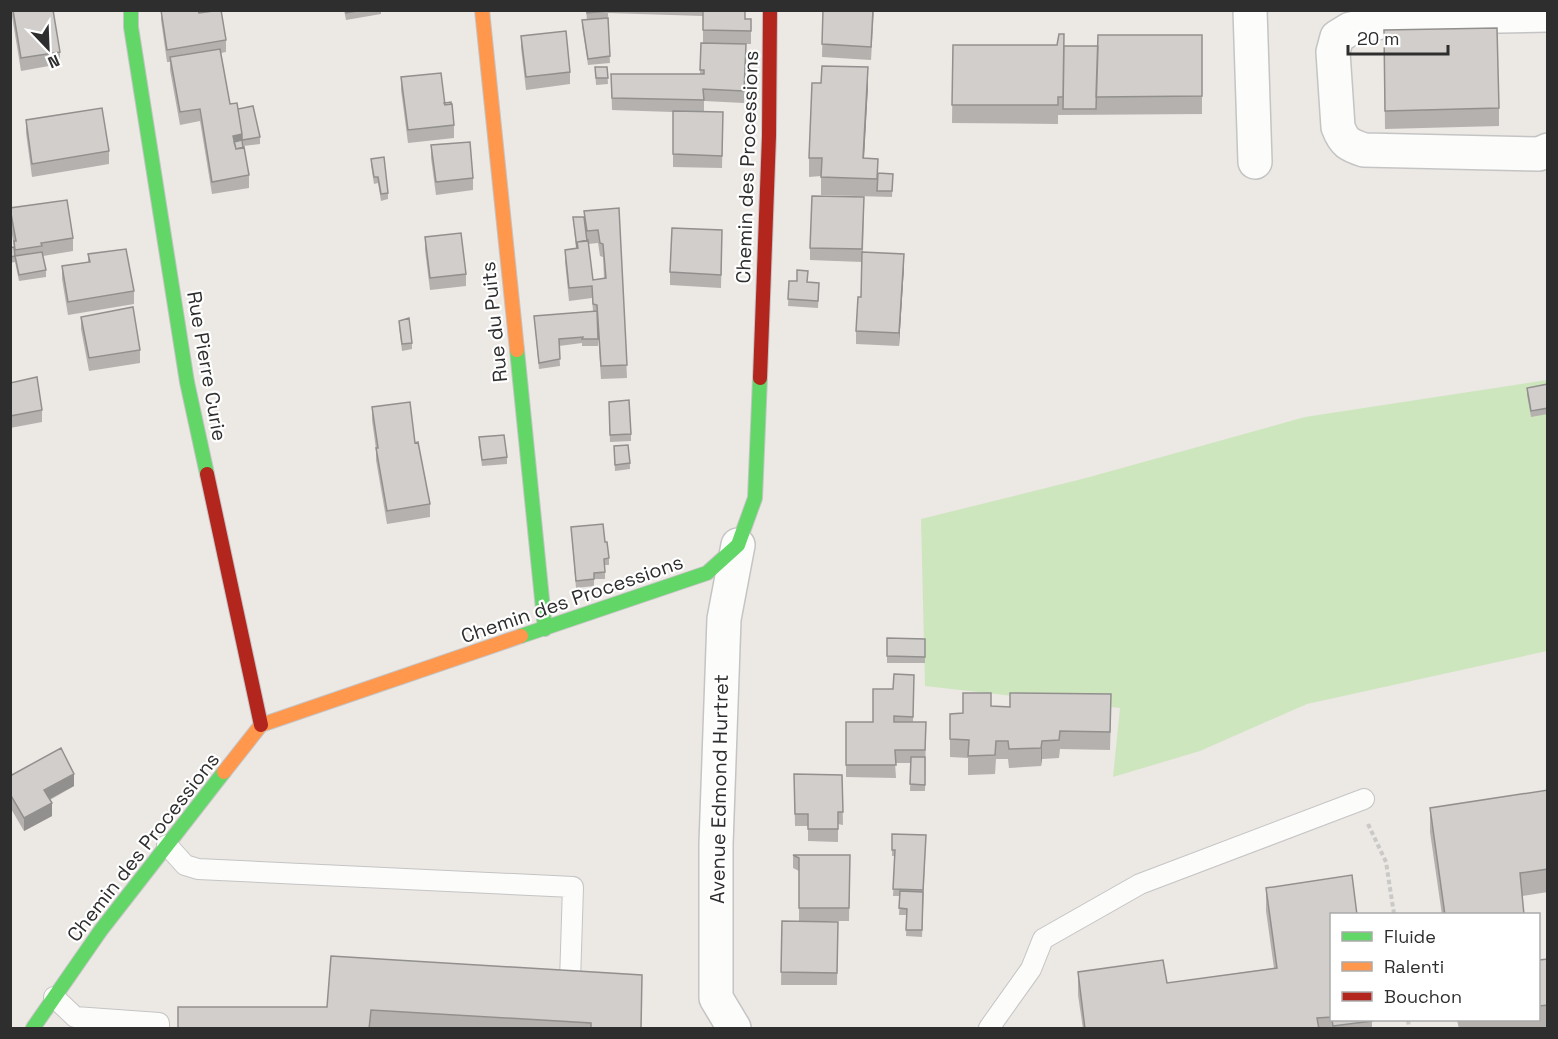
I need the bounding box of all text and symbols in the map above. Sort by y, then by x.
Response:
north arrow [18,18,78,78]
scale bar [1348,18,1448,56]
text: 20 m [1357,27,1400,50]
text: N [45,50,63,73]
street label: Chemin des Processions [730,50,764,284]
street label: Rue du Puits [475,260,513,384]
street label: Rue Pierre Curie [181,289,233,443]
street label: Chemin des Processions [457,549,687,649]
street label: Avenue Edmond Hurtret [704,674,734,904]
street label: Chemin des Processions [61,747,225,947]
legend [1330,913,1540,1021]
text: Fluide [1384,925,1436,948]
text: Ralenti [1384,955,1444,978]
text: Bouchon [1384,985,1462,1008]

